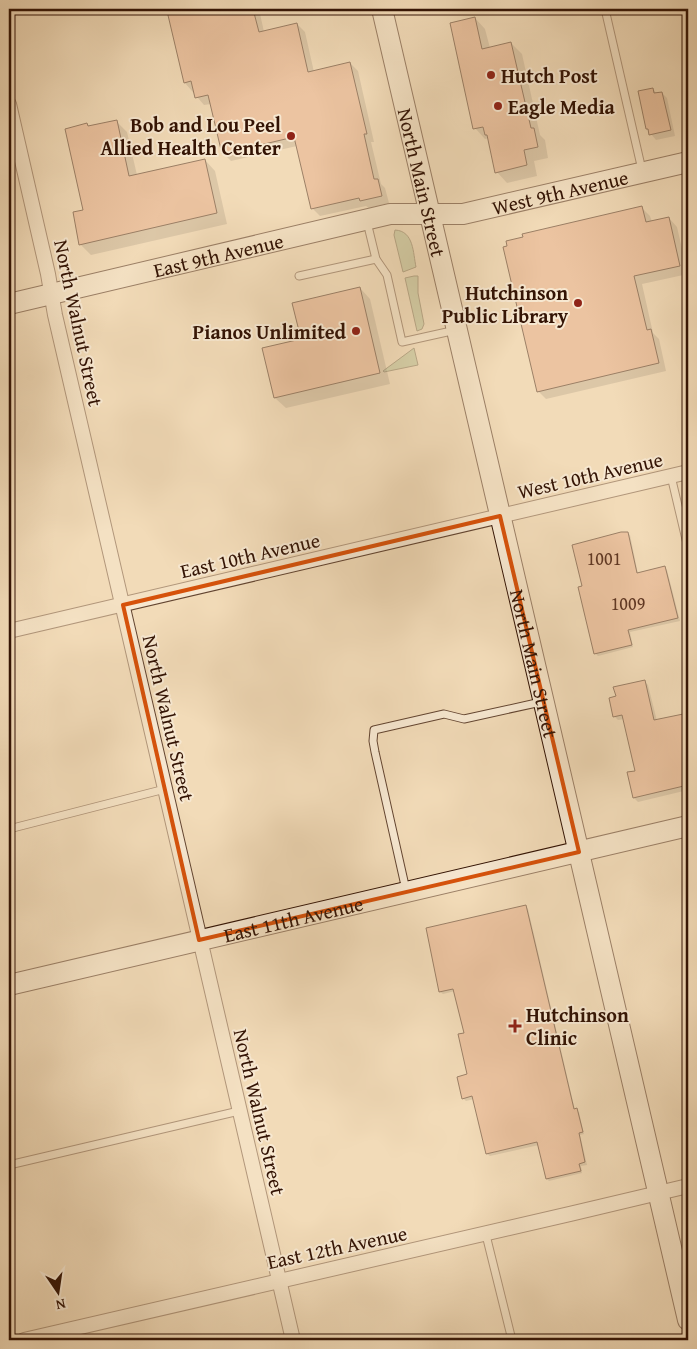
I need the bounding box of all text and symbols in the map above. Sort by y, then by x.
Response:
place label: Hutch Post [501,61,598,90]
marker: Hutch Post [485,69,497,81]
place label: Eagle Media [508,92,616,121]
marker: Eagle Media [492,100,504,112]
street label: North Main Street [391,105,454,260]
place label: Bob and Lou Peel Allied Health Center [100,110,281,162]
marker: Bob and Lou Peel Allied Health Center [285,130,297,142]
street label: West 9th Avenue [489,162,631,221]
street label: East 9th Avenue [150,225,286,284]
street label: North Walnut Street [47,237,111,409]
place label: Hutchinson Public Library [442,278,569,330]
marker: Hutchinson Public Library [572,297,584,309]
place label: Pianos Unlimited [193,317,347,346]
marker: Pianos Unlimited [350,325,362,337]
street label: West 10th Avenue [514,444,666,506]
street label: East 10th Avenue [177,525,323,585]
house number: 1001 [587,545,621,572]
street label: North Main Street [503,586,566,741]
house number: 1009 [611,590,645,617]
street label: North Walnut Street [136,632,202,804]
street label: East 11th Avenue [221,888,366,949]
place label: Hutchinson Clinic [526,1000,629,1052]
marker: Hutchinson Clinic [508,1019,522,1033]
street label: North Walnut Street [227,1026,293,1198]
street label: East 12th Avenue [264,1218,410,1276]
north arrow [32,1266,82,1316]
text: N [53,1294,68,1316]

